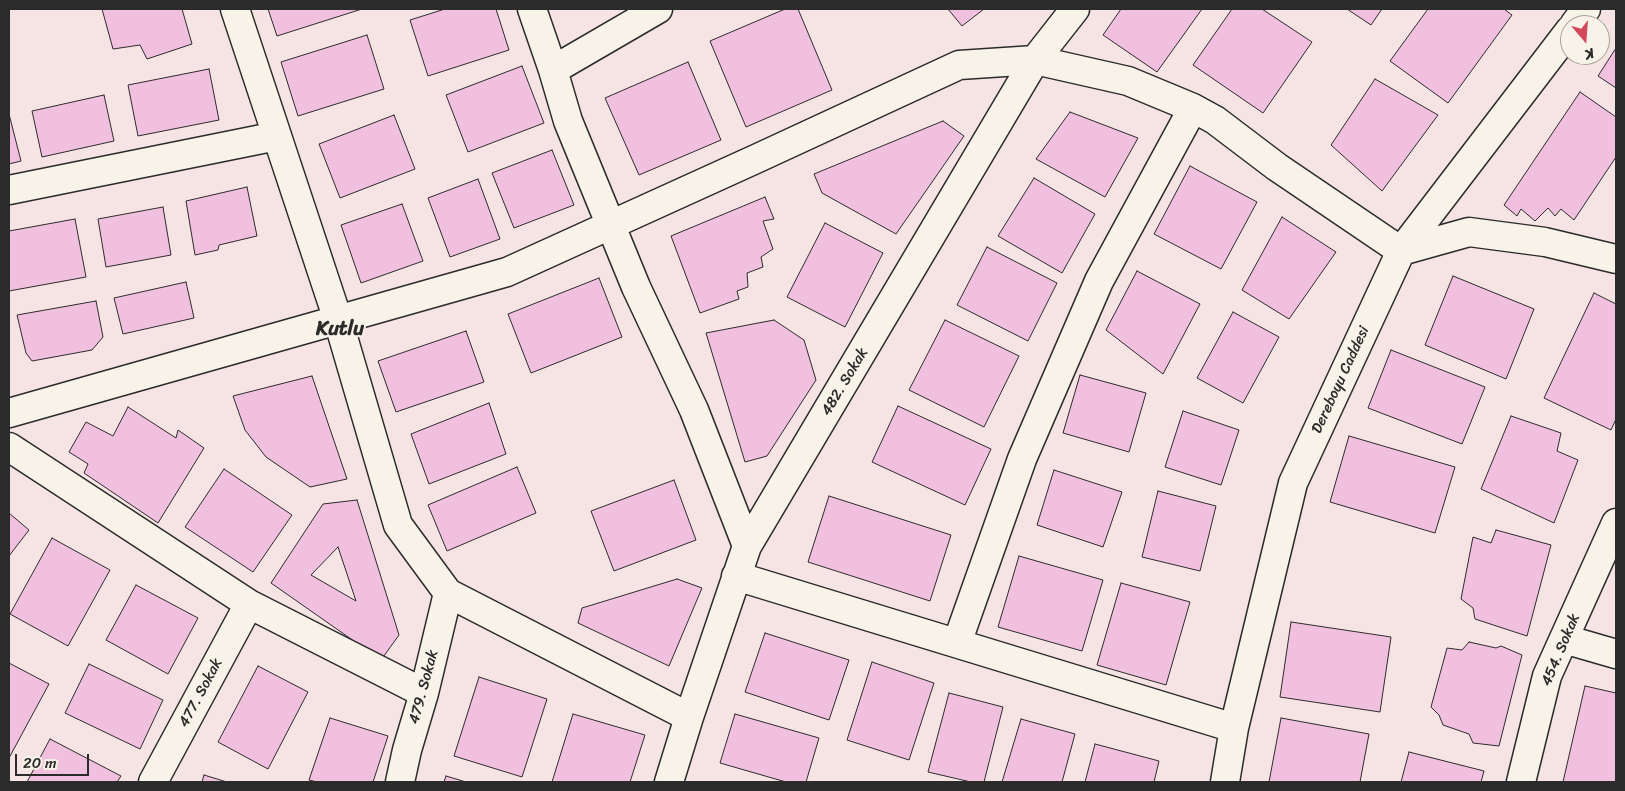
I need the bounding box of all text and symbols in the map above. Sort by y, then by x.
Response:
north arrow [1560,15,1610,65]
text: K [1582,41,1597,67]
district label: Kutlu [316,318,364,342]
street label: Dereboyu Caddesi [1308,323,1374,437]
street label: 482. Sokak [818,345,872,419]
street label: 454. Sokak [1538,611,1584,689]
street label: 479. Sokak [405,648,443,726]
street label: 477. Sokak [175,655,227,731]
scale bar [18,744,91,776]
text: 20 m [23,750,57,776]

